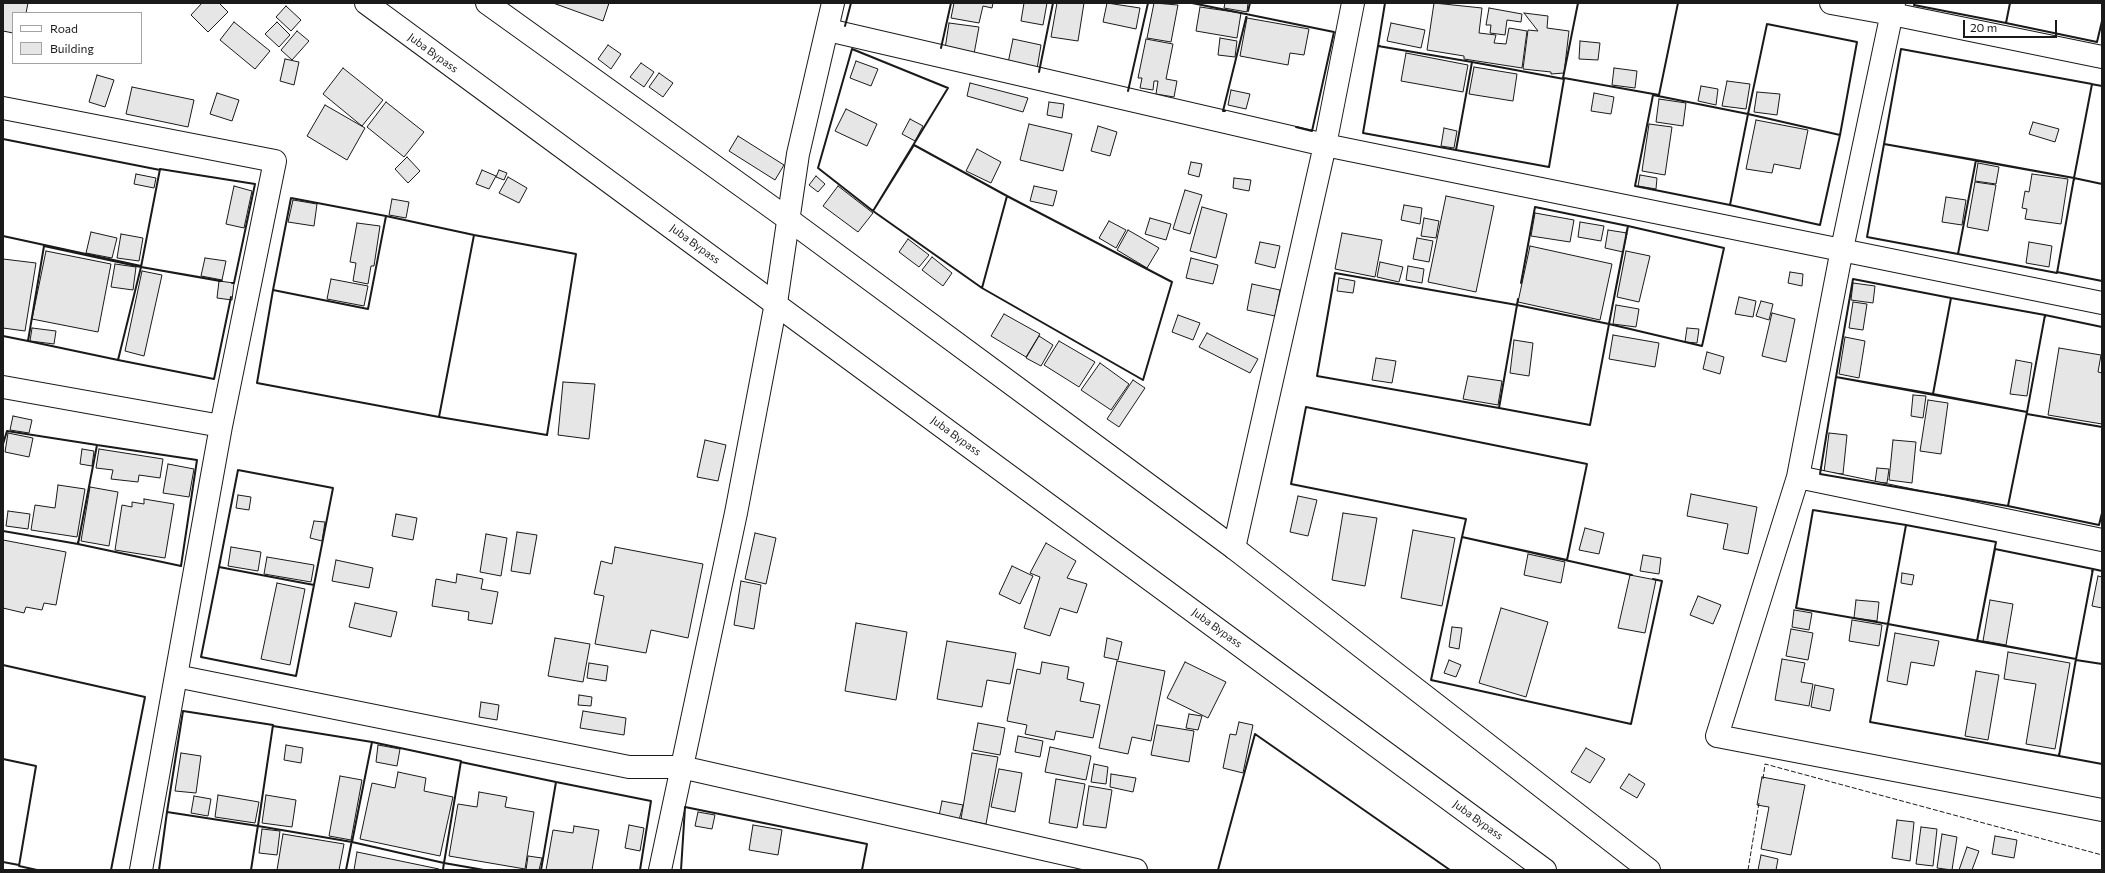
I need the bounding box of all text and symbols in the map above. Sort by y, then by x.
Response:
legend [12,12,142,64]
scale bar [1965,12,2059,38]
text: 20 m [1970,20,1997,34]
text: Road [50,21,78,35]
street label: Juba Bypass [405,30,461,76]
text: Building [50,41,94,55]
street label: Juba Bypass [667,221,723,267]
street label: Juba Bypass [928,413,984,459]
street label: Juba Bypass [1189,605,1245,651]
street label: Juba Bypass [1450,797,1506,843]

